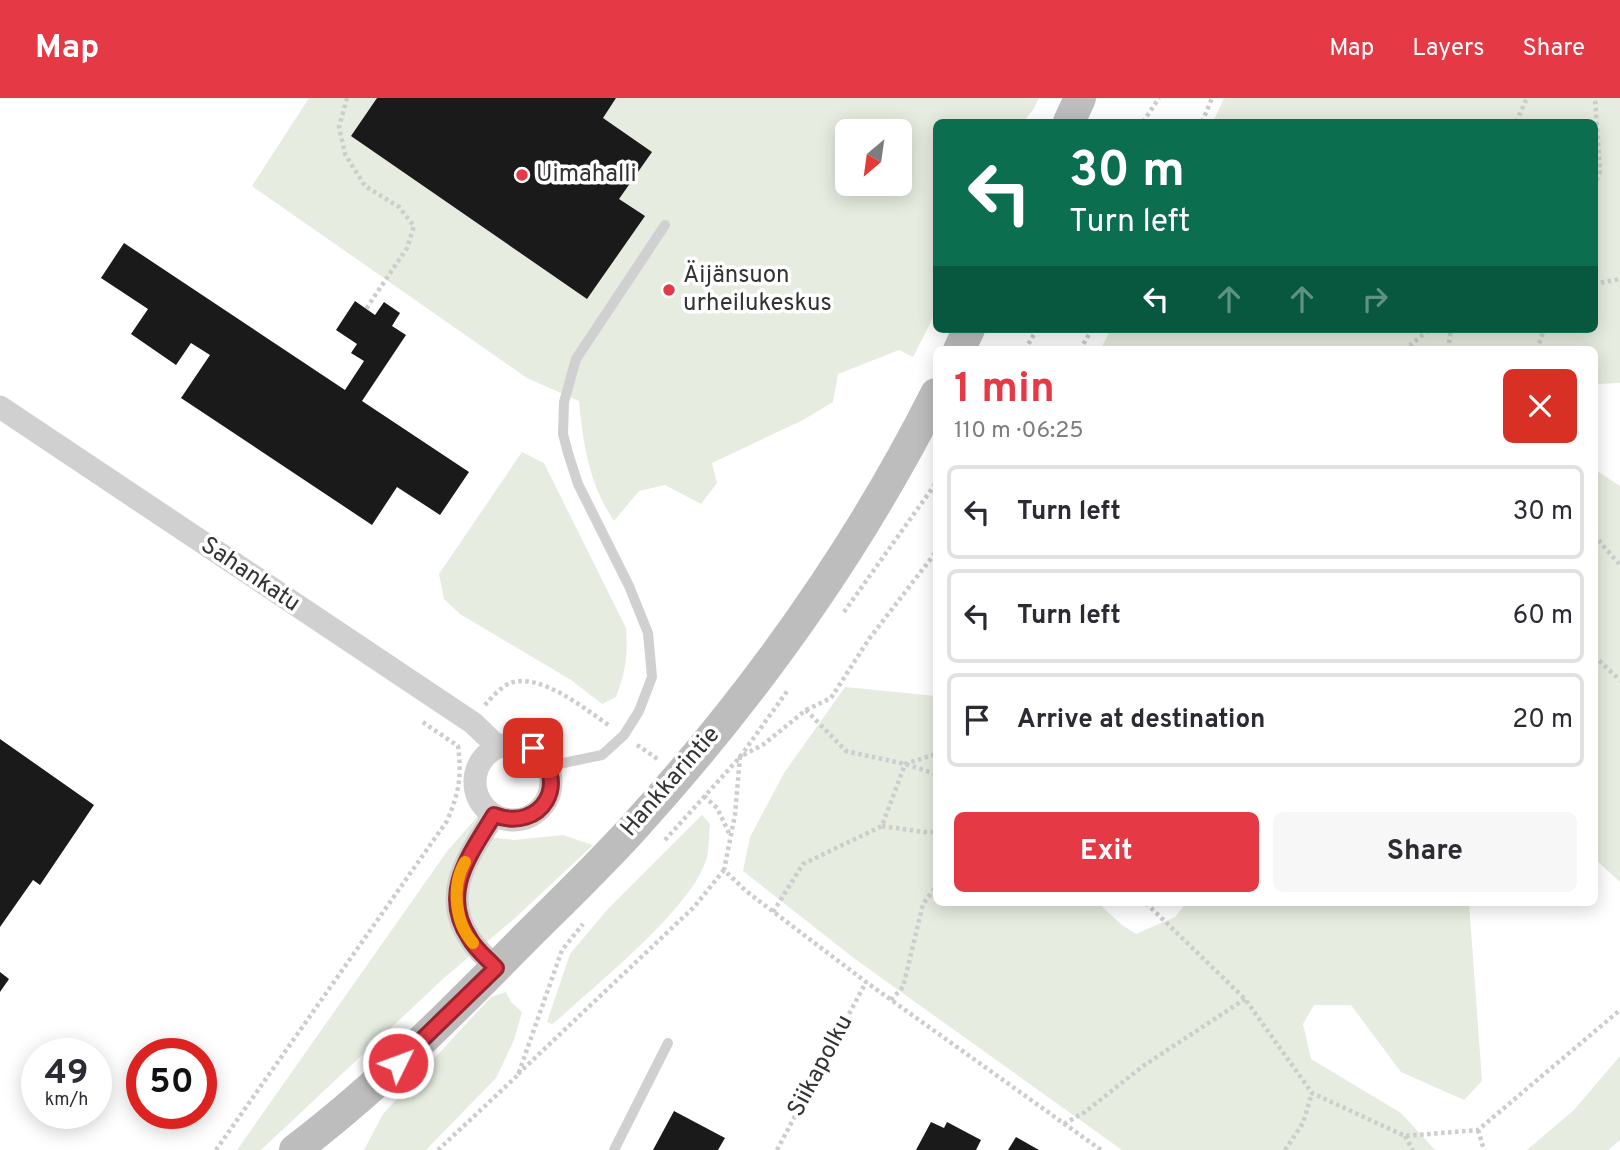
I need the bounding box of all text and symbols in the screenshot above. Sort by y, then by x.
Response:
text: Map [35,28,99,70]
text: Map [1329,34,1374,64]
text: Layers [1412,34,1484,64]
text: Share [1522,34,1585,64]
north arrow [835,119,912,196]
map controls [835,119,912,196]
text: 30 m [1069,142,1185,204]
icon: left [954,147,1045,238]
place label: Uimahalli [536,160,637,190]
marker: Uimahalli [514,167,530,183]
text: Turn left [1069,203,1190,243]
place label: Äijänsuon urheilukeskus [683,260,832,319]
icon: left [1137,280,1175,318]
icon: ahead [1210,280,1248,318]
icon: ahead [1283,280,1321,318]
icon: right [1356,280,1394,318]
marker: Äijänsuon urheilukeskus [661,282,677,298]
text: 1 min [954,364,1055,417]
button: close [1503,369,1577,443]
text: 110 m · 06:25 [954,417,1084,446]
icon: left [958,493,996,531]
text: Turn left [1017,496,1121,529]
text: 30 m [1513,496,1573,529]
street label: Sahankatu [195,531,305,619]
icon: left [958,597,996,635]
text: Turn left [1017,600,1121,633]
text: 60 m [1513,600,1573,633]
icon: arrive [958,701,996,739]
text: Arrive at destination [1017,704,1265,737]
text: 20 m [1512,704,1573,737]
pin [503,718,563,778]
street label: Hankkarintie [615,721,727,843]
icon: arrive [514,729,552,767]
button: Exit [954,812,1259,892]
button: Share [1273,812,1577,892]
street label: Siikapolku [782,1010,860,1122]
position arrow [361,1026,435,1100]
speed limit sign: 50 [126,1038,217,1129]
text: 49 [44,1052,89,1096]
text: km/h [45,1089,88,1112]

